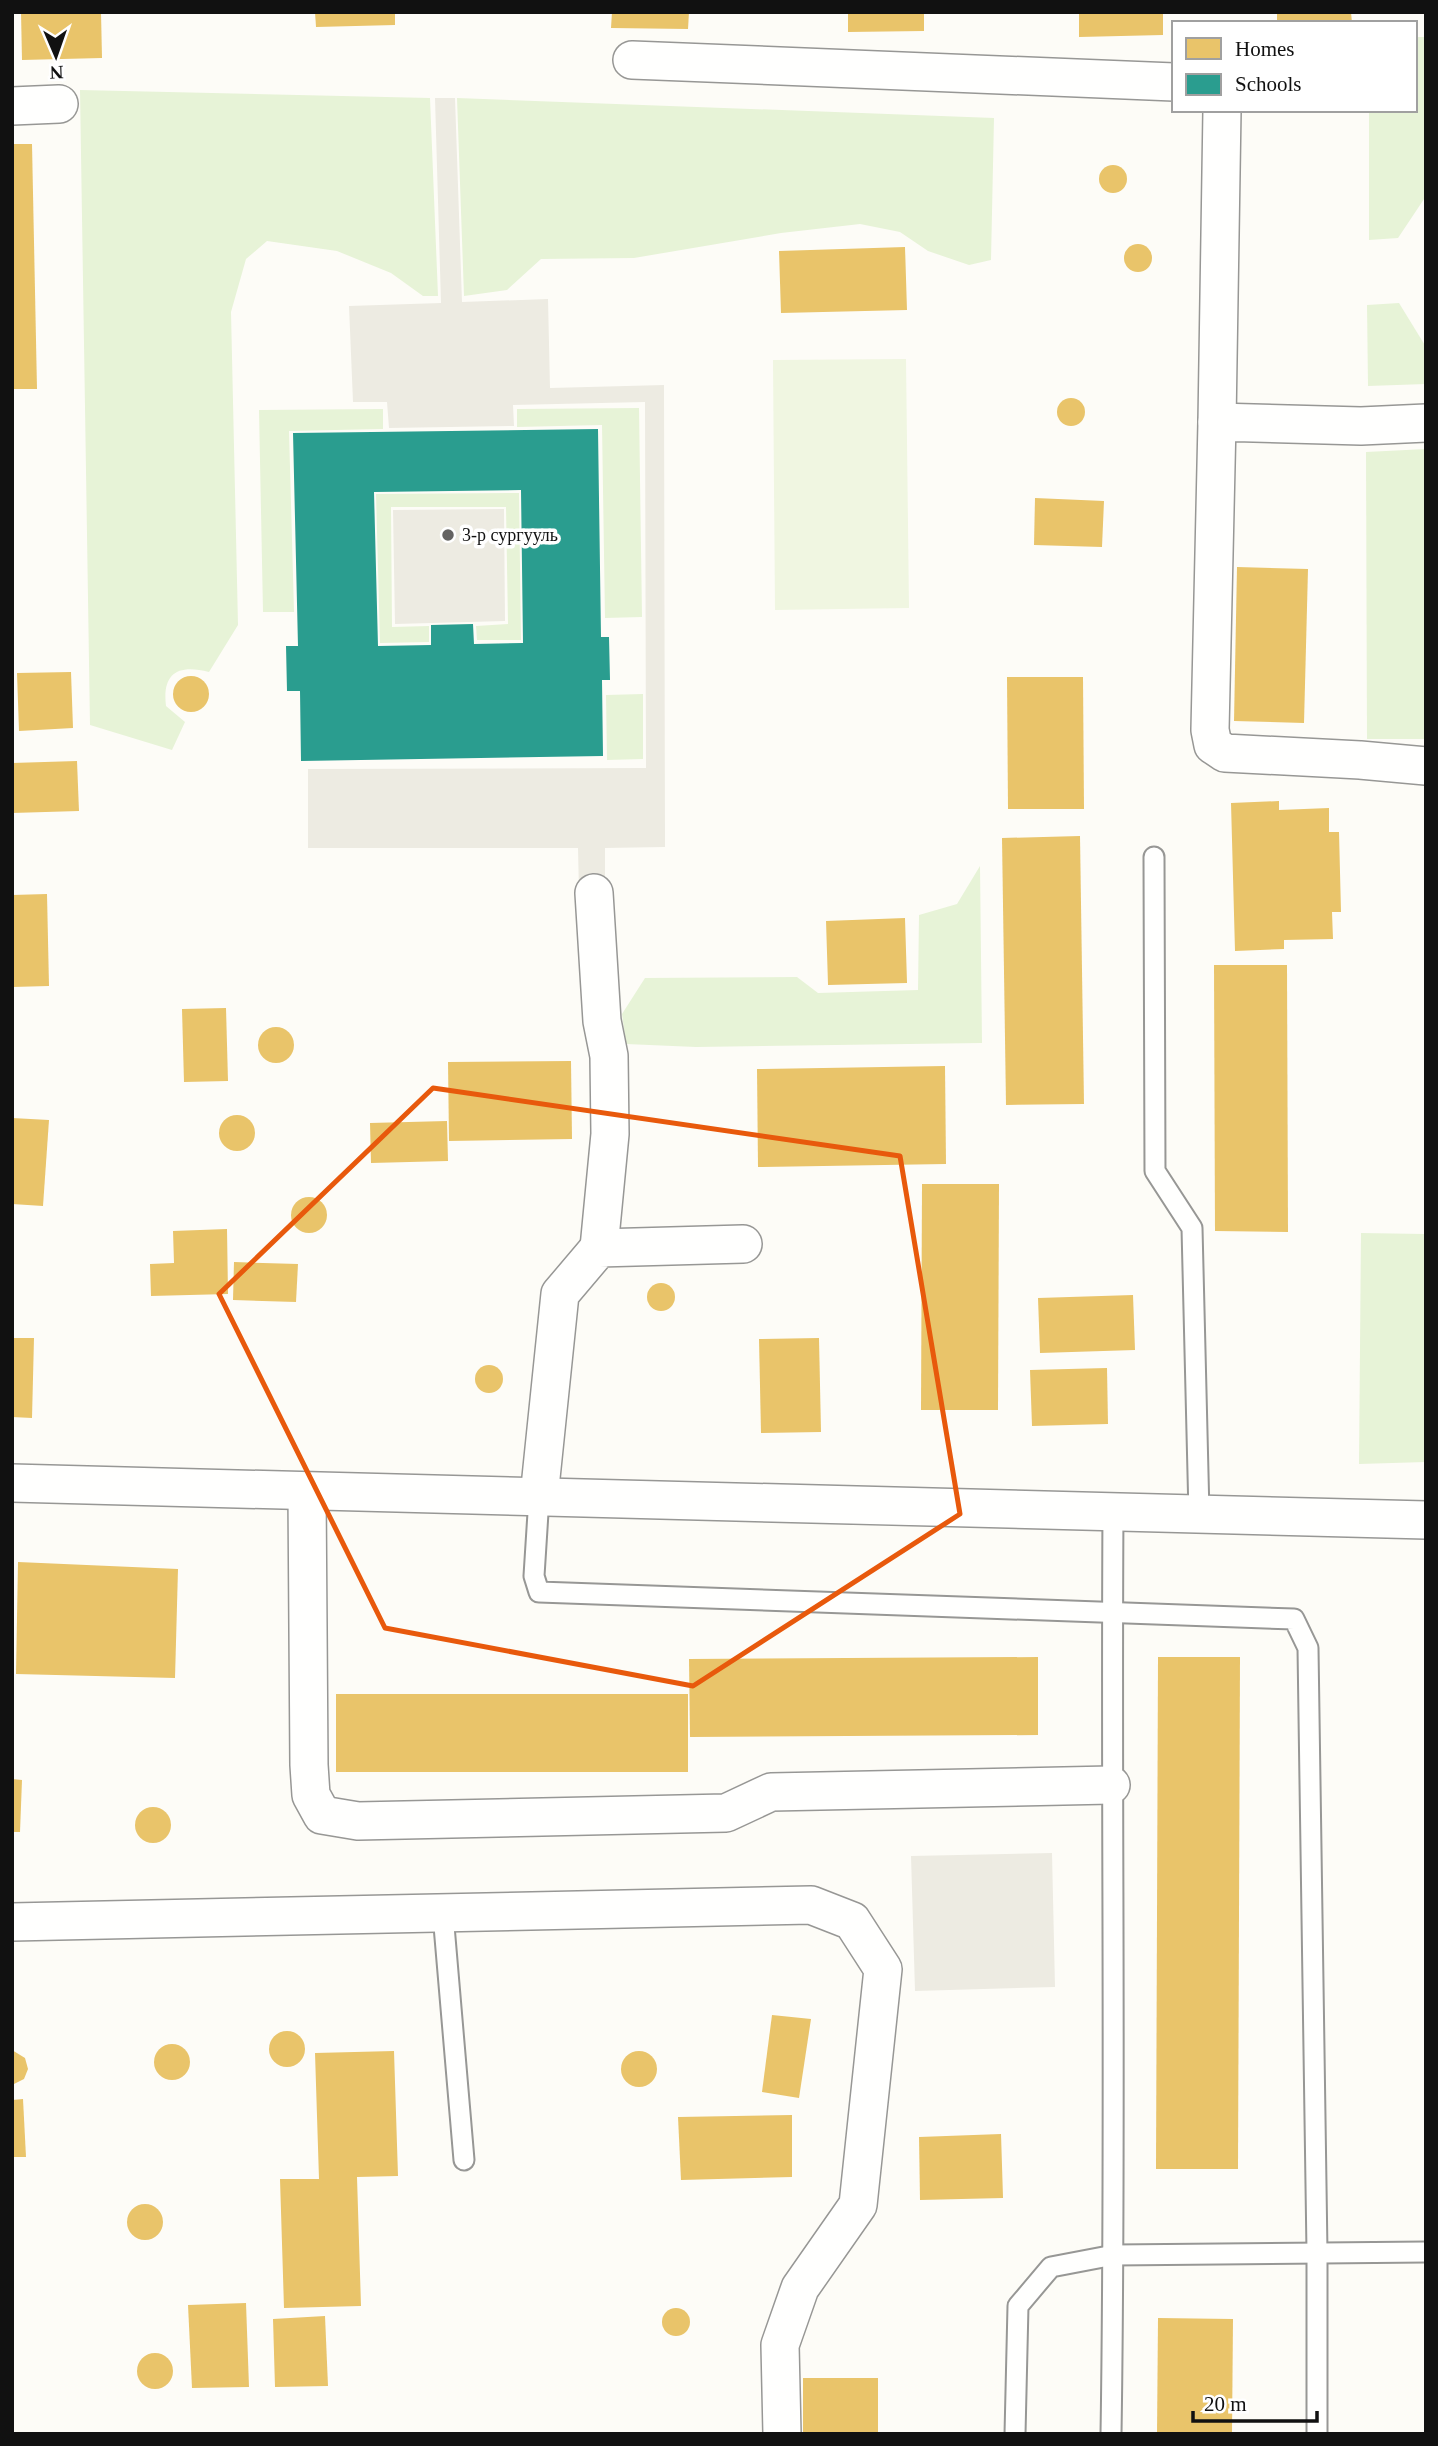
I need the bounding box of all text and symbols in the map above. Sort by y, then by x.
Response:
north arrow [21,21,91,91]
legend [1172,21,1417,112]
text: Homes [1235,37,1295,61]
text: N [49,62,64,83]
text: Schools [1235,72,1302,96]
place label: 3-р сургууль [462,525,558,545]
marker: 3-р сургууль [440,527,456,543]
scale bar [1193,2380,1317,2424]
text: 20 m [1204,2392,1247,2416]

